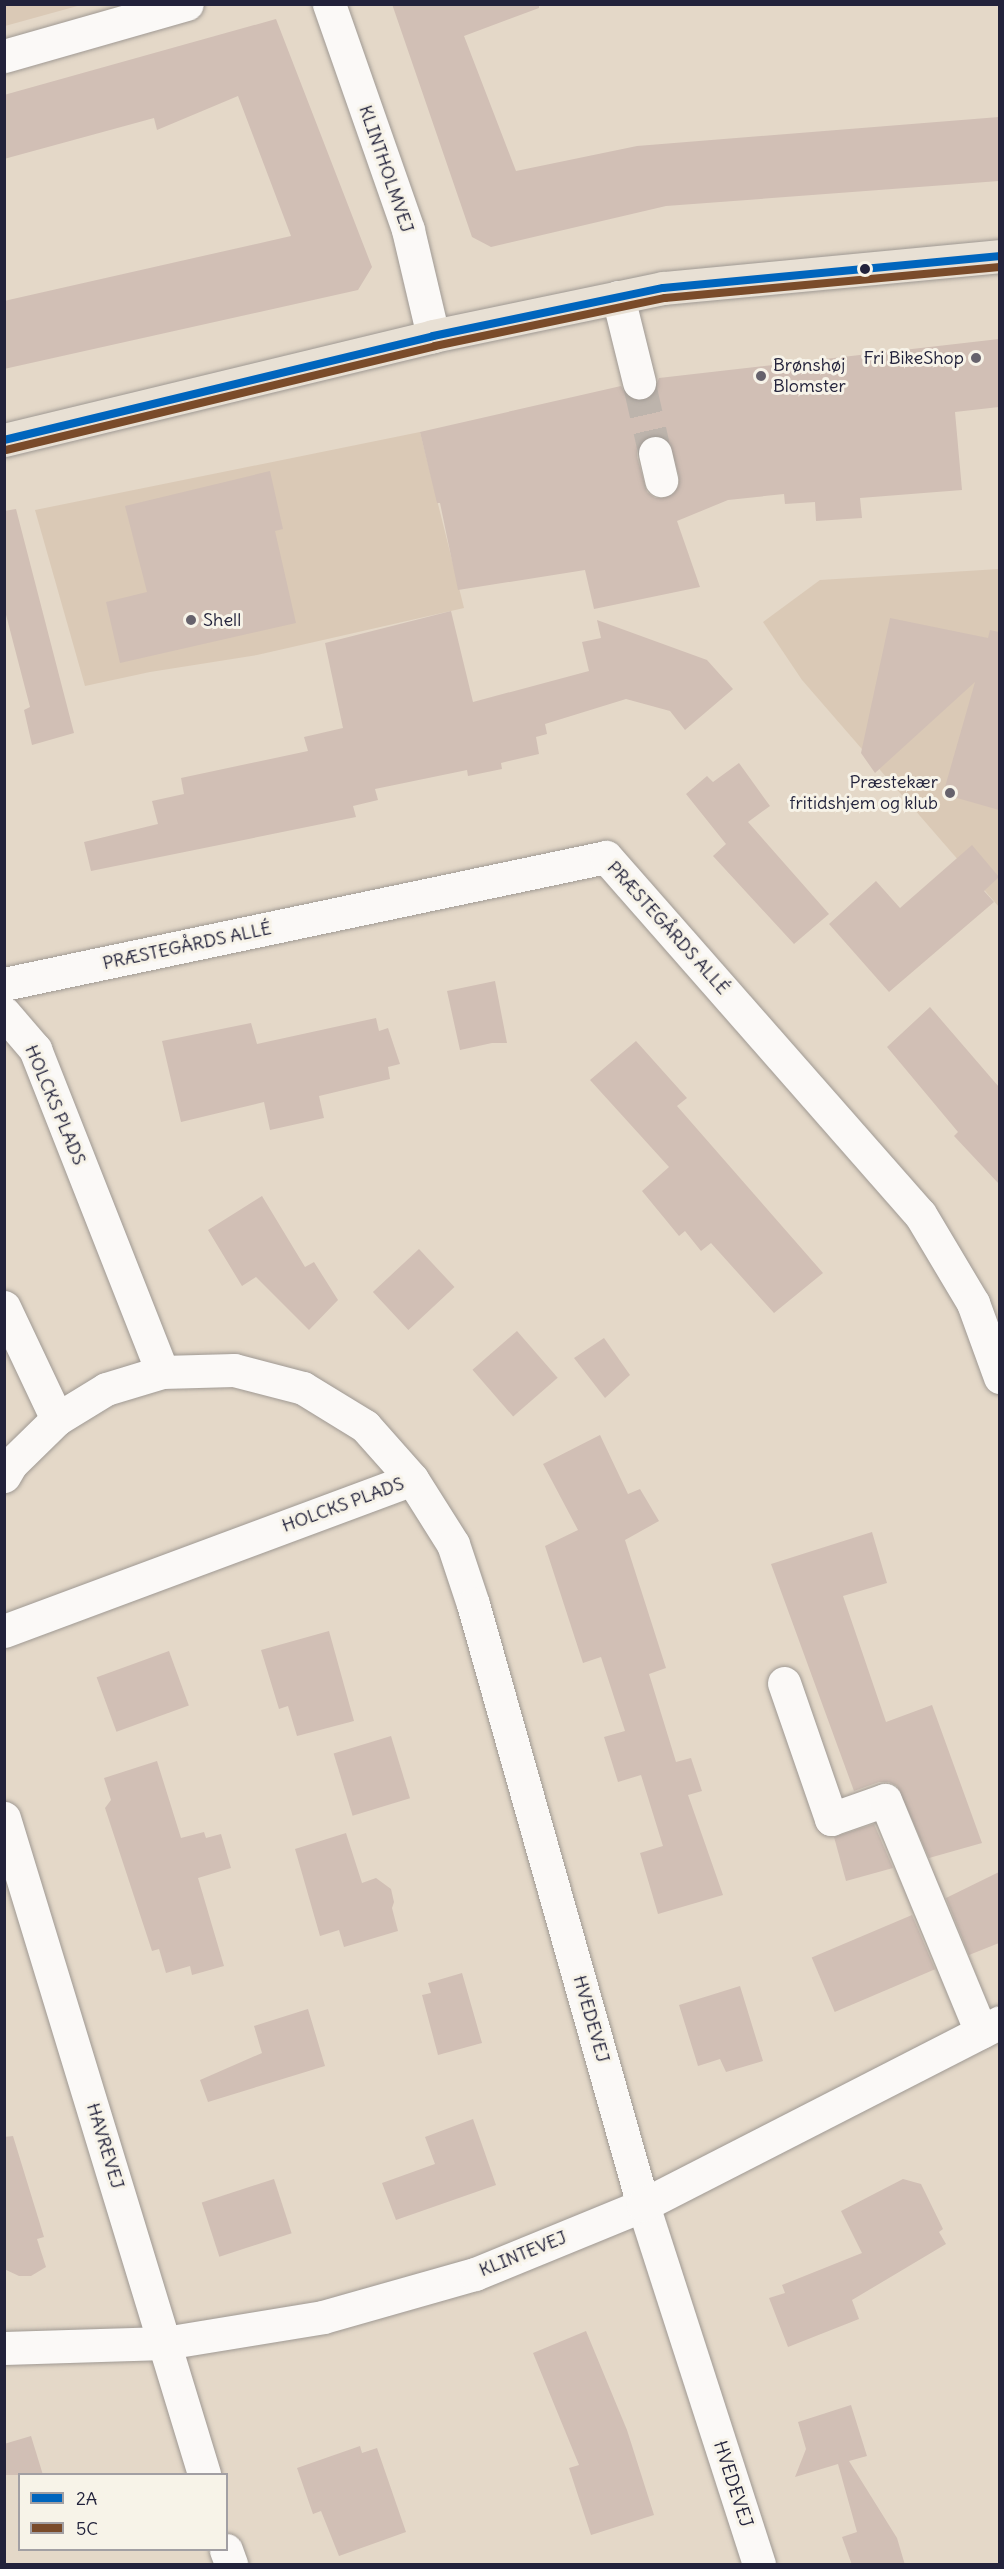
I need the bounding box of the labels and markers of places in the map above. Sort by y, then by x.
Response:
unlabelled marker [859,263,871,275]
place label: Fri BikeShop [864,347,964,369]
marker: Fri BikeShop [969,351,983,365]
place label: Brønshøj Blomster [773,355,846,398]
marker: Brønshøj Blomster [754,369,768,383]
place label: Shell [203,609,241,631]
marker: Shell [184,613,198,627]
place label: Præstekær fritidshjem og klub [790,772,938,814]
marker: Præstekær fritidshjem og klub [943,786,957,800]

